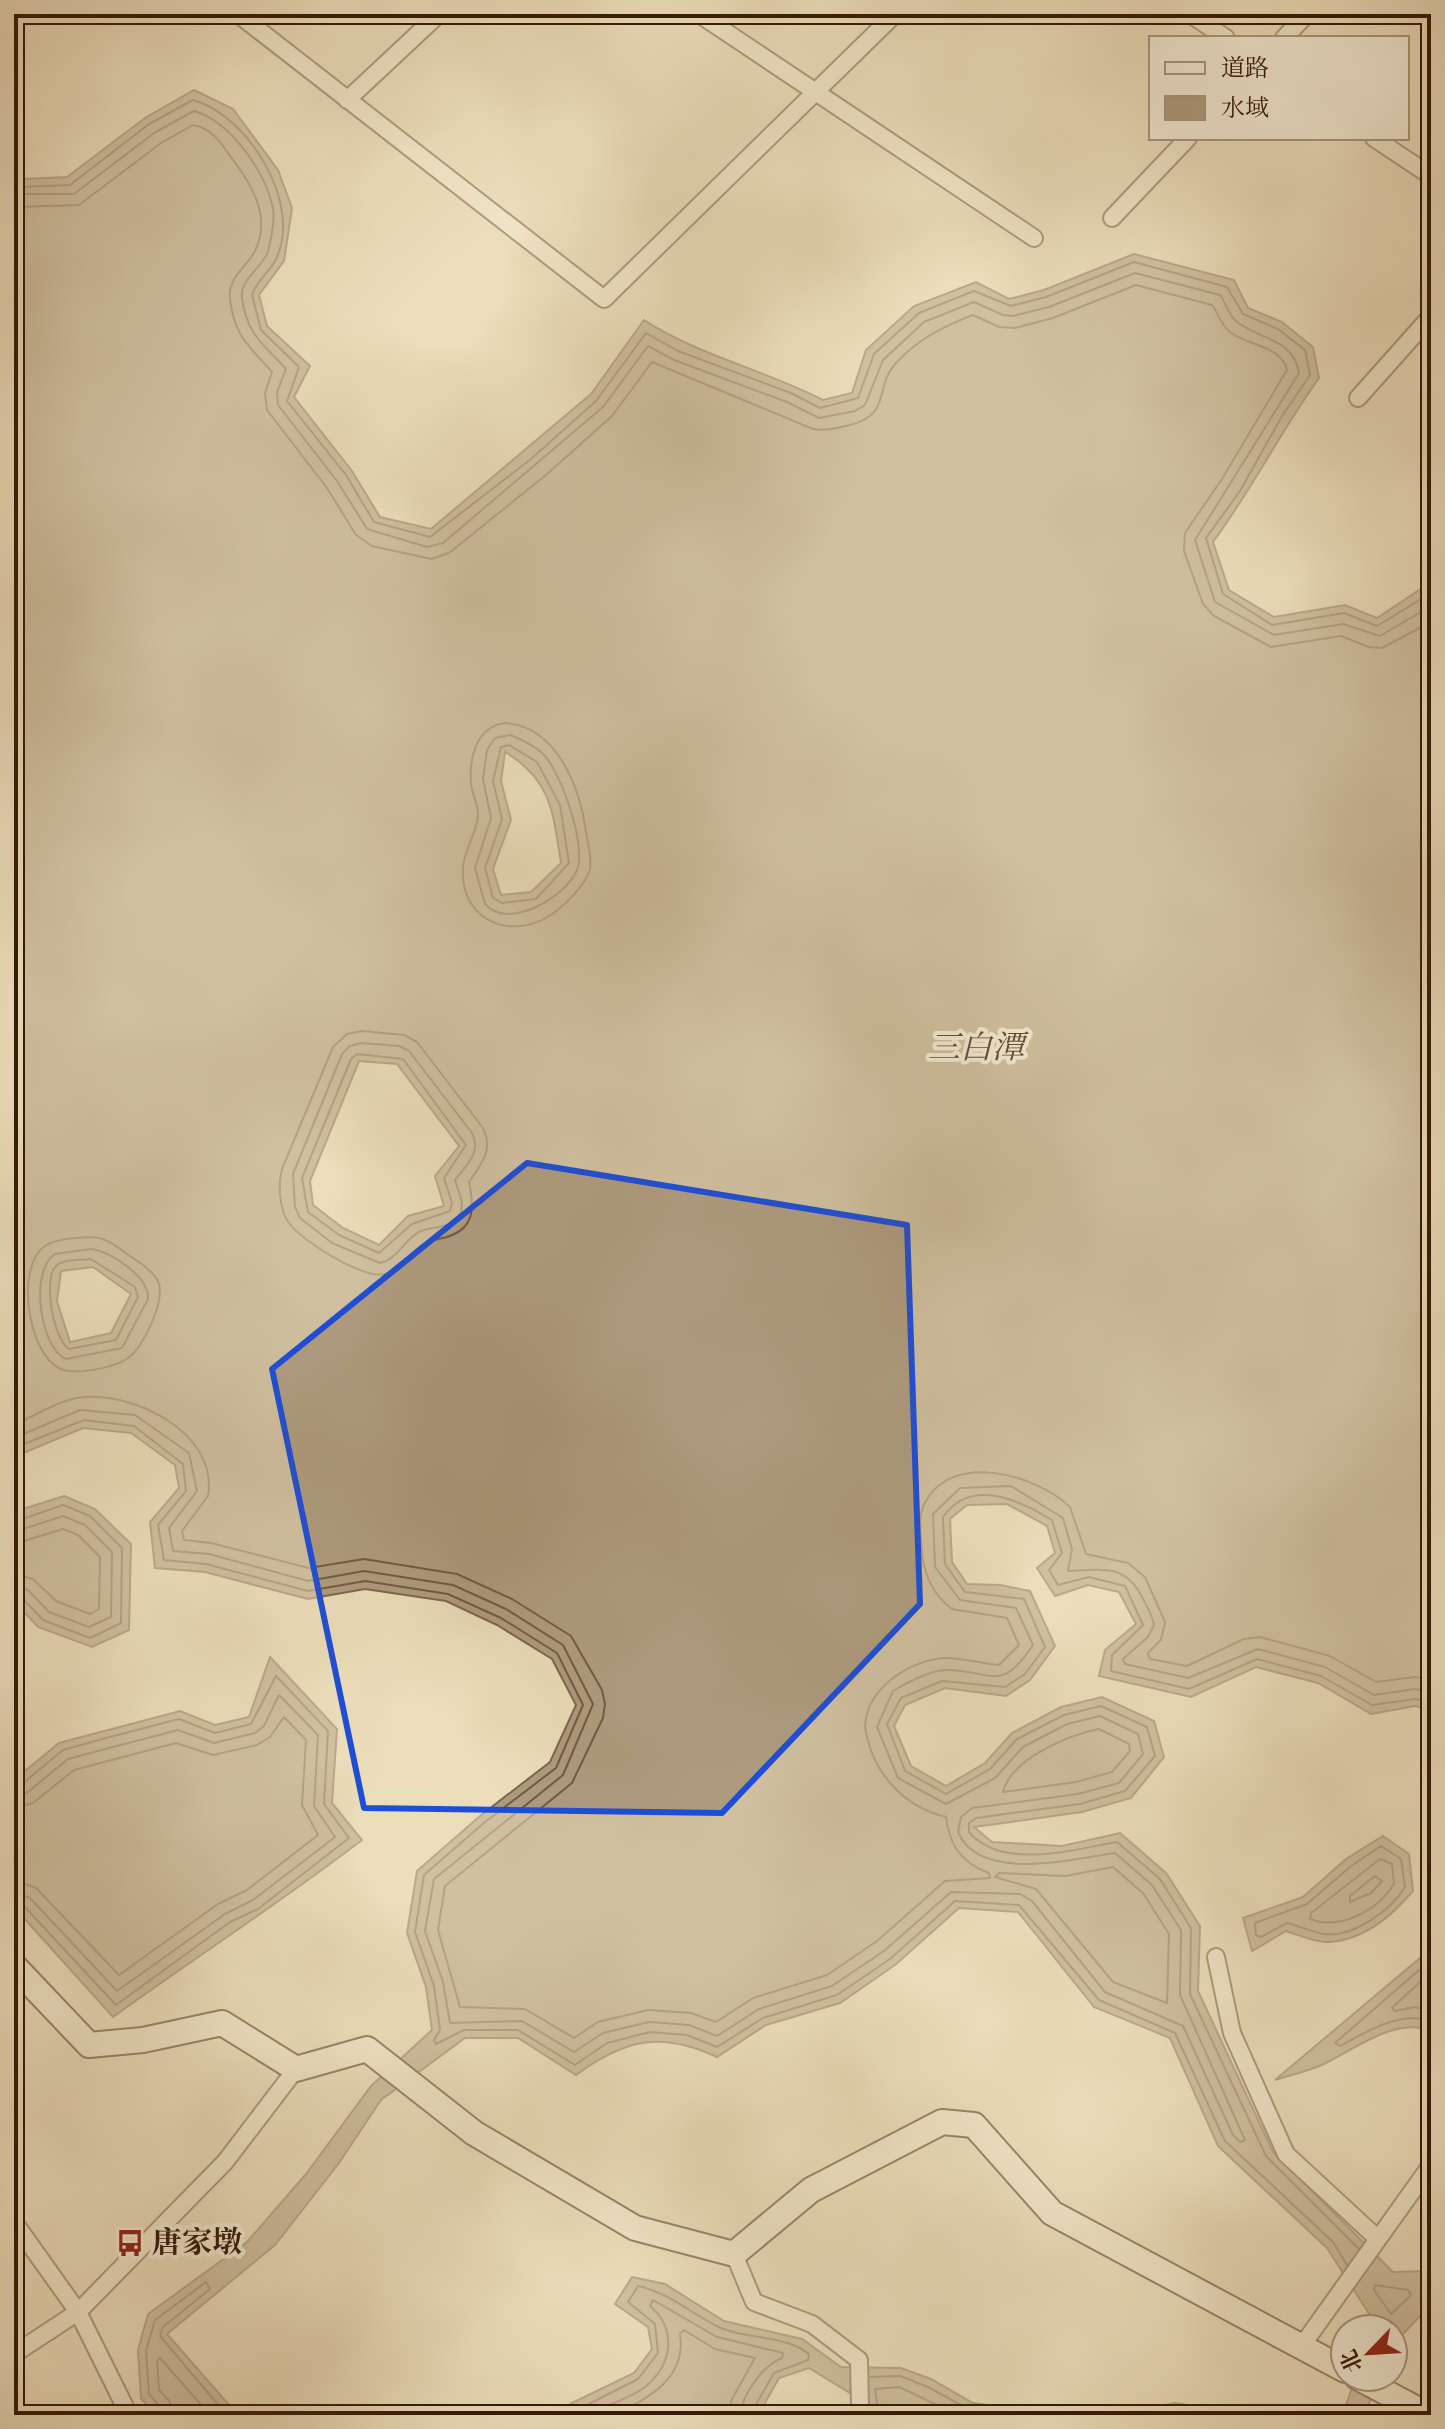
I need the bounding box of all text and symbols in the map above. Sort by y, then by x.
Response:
legend [1149,36,1409,140]
text: 道路 [1221,54,1269,84]
text: 水域 [1221,94,1269,124]
water label: 三白潭 [928,1029,1029,1069]
place label: 唐家墩 [152,2225,242,2262]
bus stop icon: 唐家墩 [115,2228,145,2258]
north arrow [1329,2313,1409,2393]
text: 北 [1335,2345,1369,2377]

